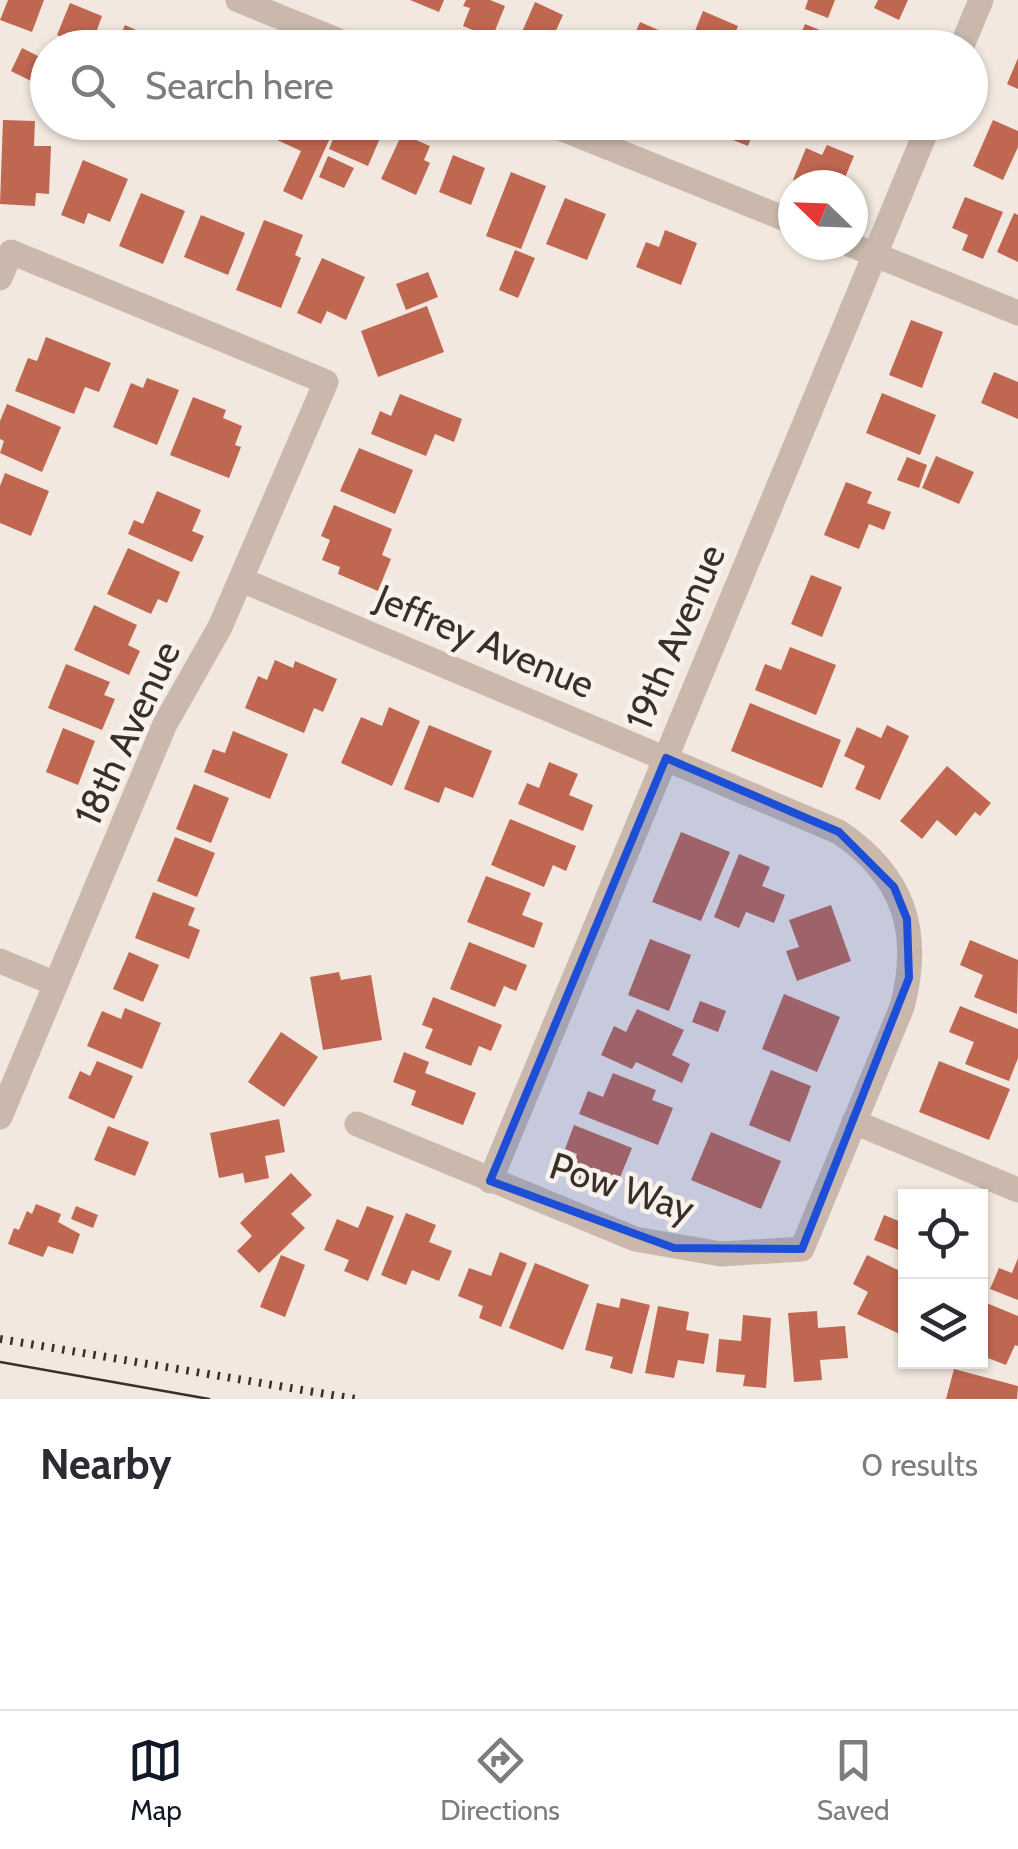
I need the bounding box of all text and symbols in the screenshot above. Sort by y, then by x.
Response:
search box [30,30,988,140]
icon: search [65,58,120,113]
text: Search here [145,62,334,109]
north arrow [778,170,868,260]
street label: 19th Avenue [615,537,735,737]
street label: Jeffrey Avenue [368,573,601,708]
street label: 18th Avenue [64,633,190,833]
street label: Pow Way [544,1142,700,1232]
map controls [898,1189,988,1369]
button: locate [898,1189,988,1279]
button: layers [898,1279,988,1369]
text: Nearby [40,1438,172,1490]
text: 0 results [861,1445,978,1484]
tab: Map [128,1733,183,1827]
tab: Directions [440,1733,560,1827]
tab: Saved [817,1733,890,1827]

